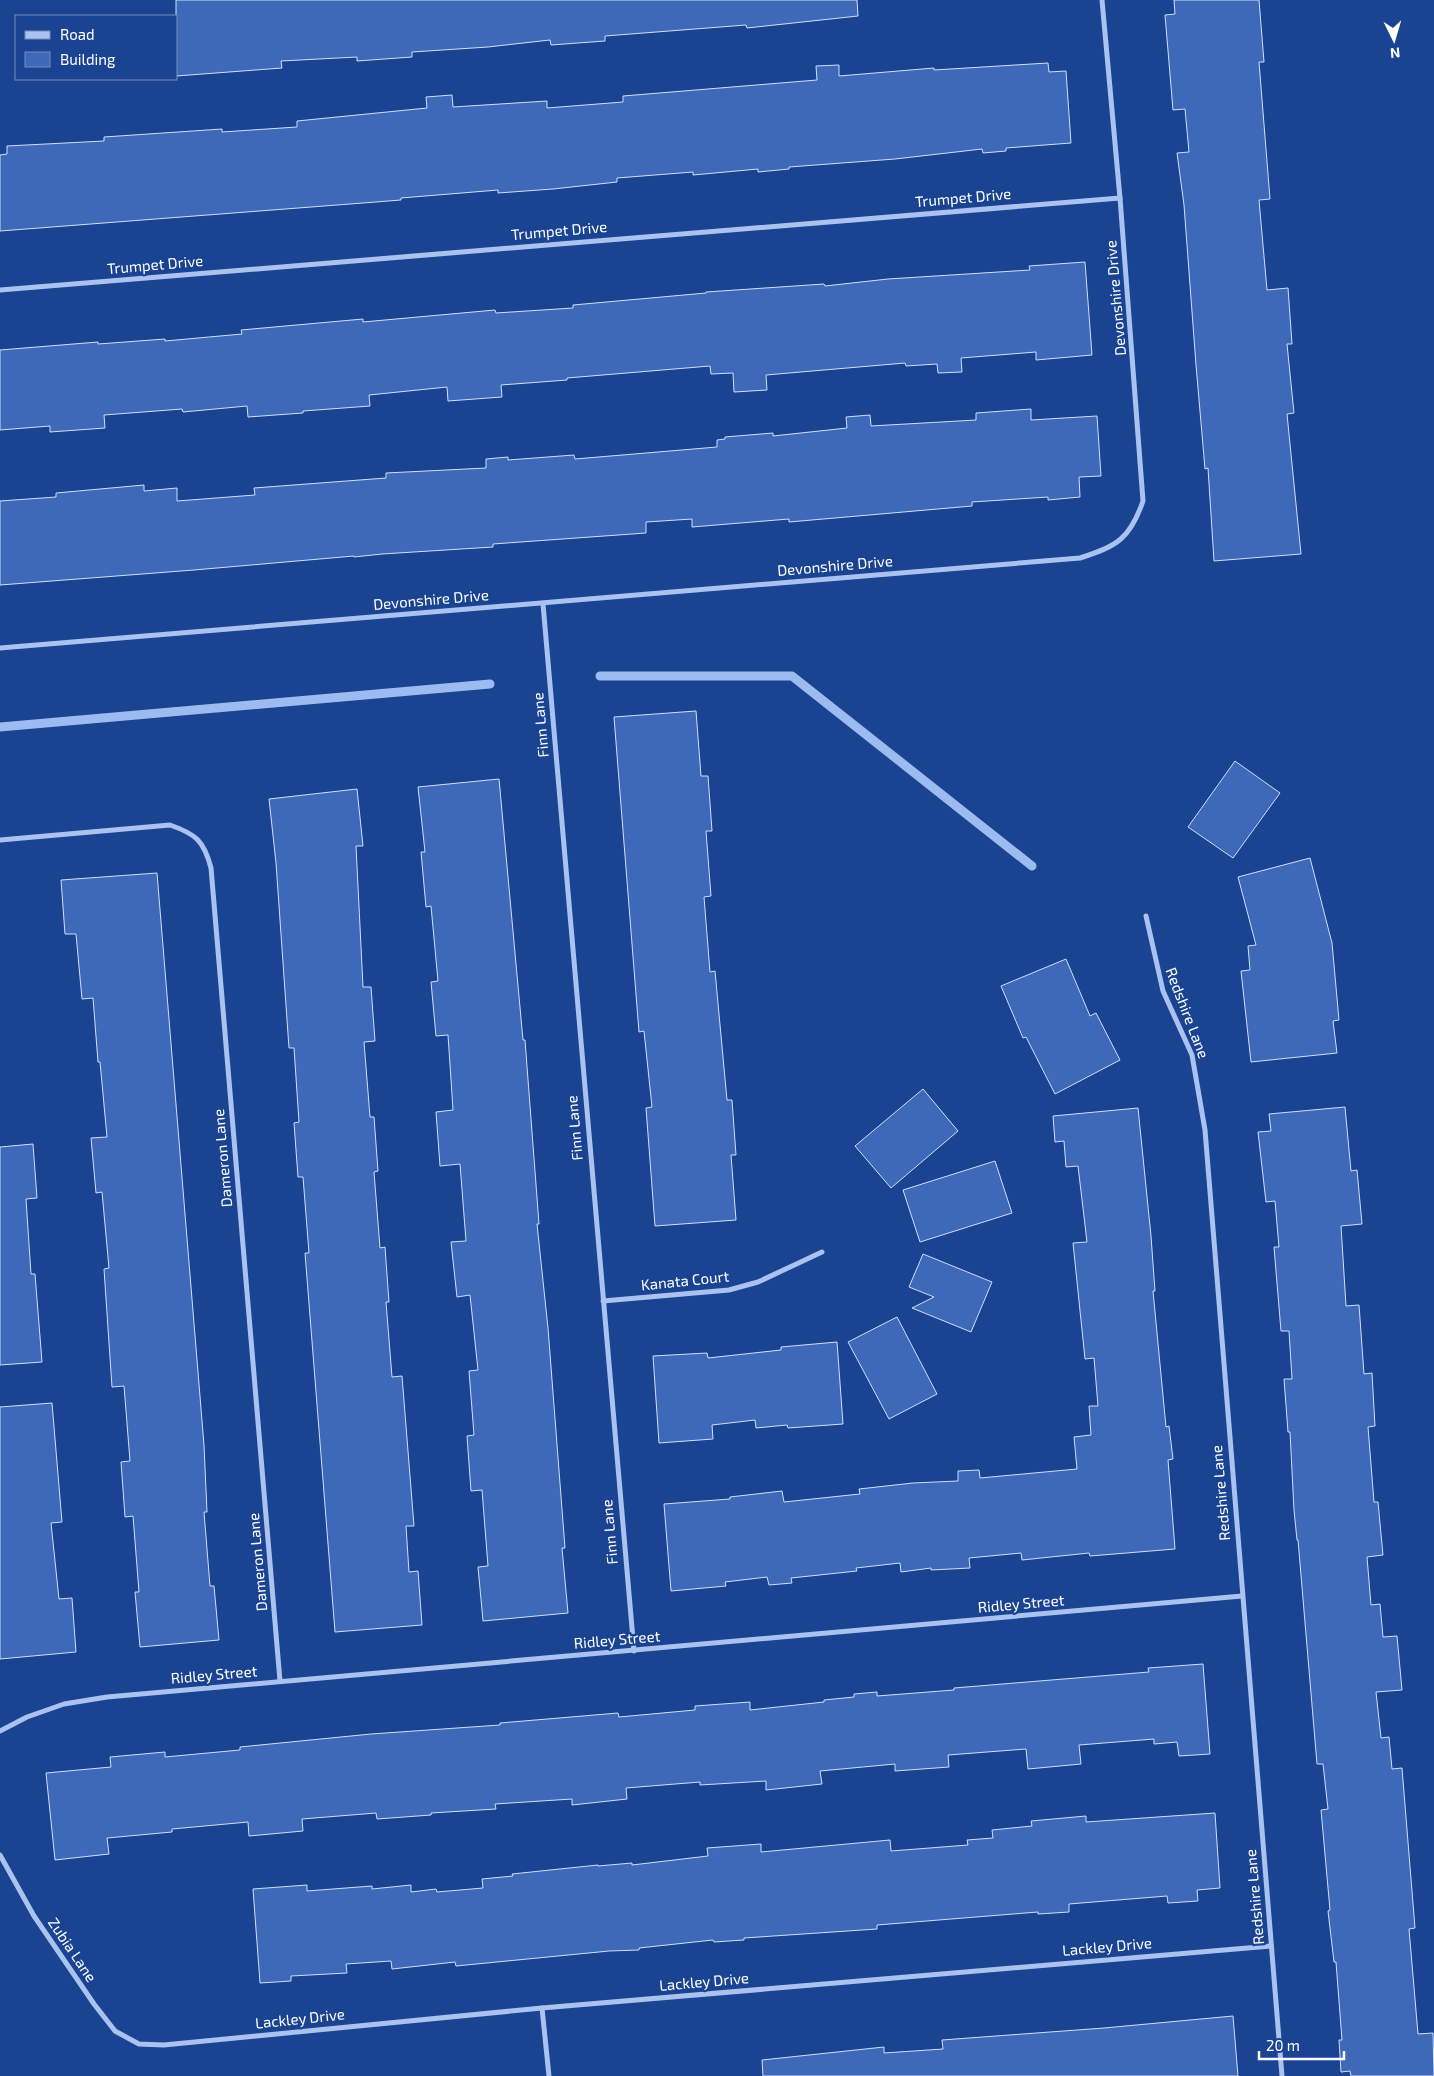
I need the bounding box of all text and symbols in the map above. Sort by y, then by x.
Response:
legend [15,15,178,80]
north arrow [1369,15,1419,65]
text: Road [60,25,95,43]
text: N [1389,45,1401,62]
text: Building [60,50,116,68]
street label: Trumpet Drive [914,184,1012,210]
street label: Trumpet Drive [510,217,608,243]
street label: Devonshire Drive [1101,240,1129,357]
street label: Trumpet Drive [106,251,204,277]
street label: Devonshire Drive [776,551,893,579]
street label: Devonshire Drive [372,585,489,613]
street label: Finn Lane [528,692,552,758]
street label: Redshire Lane [1162,965,1214,1061]
street label: Finn Lane [562,1095,586,1161]
street label: Dameron Lane [209,1108,235,1208]
street label: Kanata Court [640,1266,730,1294]
street label: Redshire Lane [1207,1445,1233,1542]
street label: Finn Lane [597,1499,621,1565]
street label: Dameron Lane [244,1512,270,1612]
street label: Ridley Street [977,1590,1065,1616]
street label: Ridley Street [573,1626,661,1652]
street label: Ridley Street [170,1661,258,1687]
street label: Redshire Lane [1241,1849,1267,1946]
street label: Zubia Lane [45,1914,101,1985]
street label: Lackley Drive [1061,1933,1153,1959]
street label: Lackley Drive [658,1968,750,1994]
street label: Lackley Drive [254,2004,346,2032]
scale bar [1259,2028,1344,2060]
text: 20 m [1266,2036,1300,2054]

